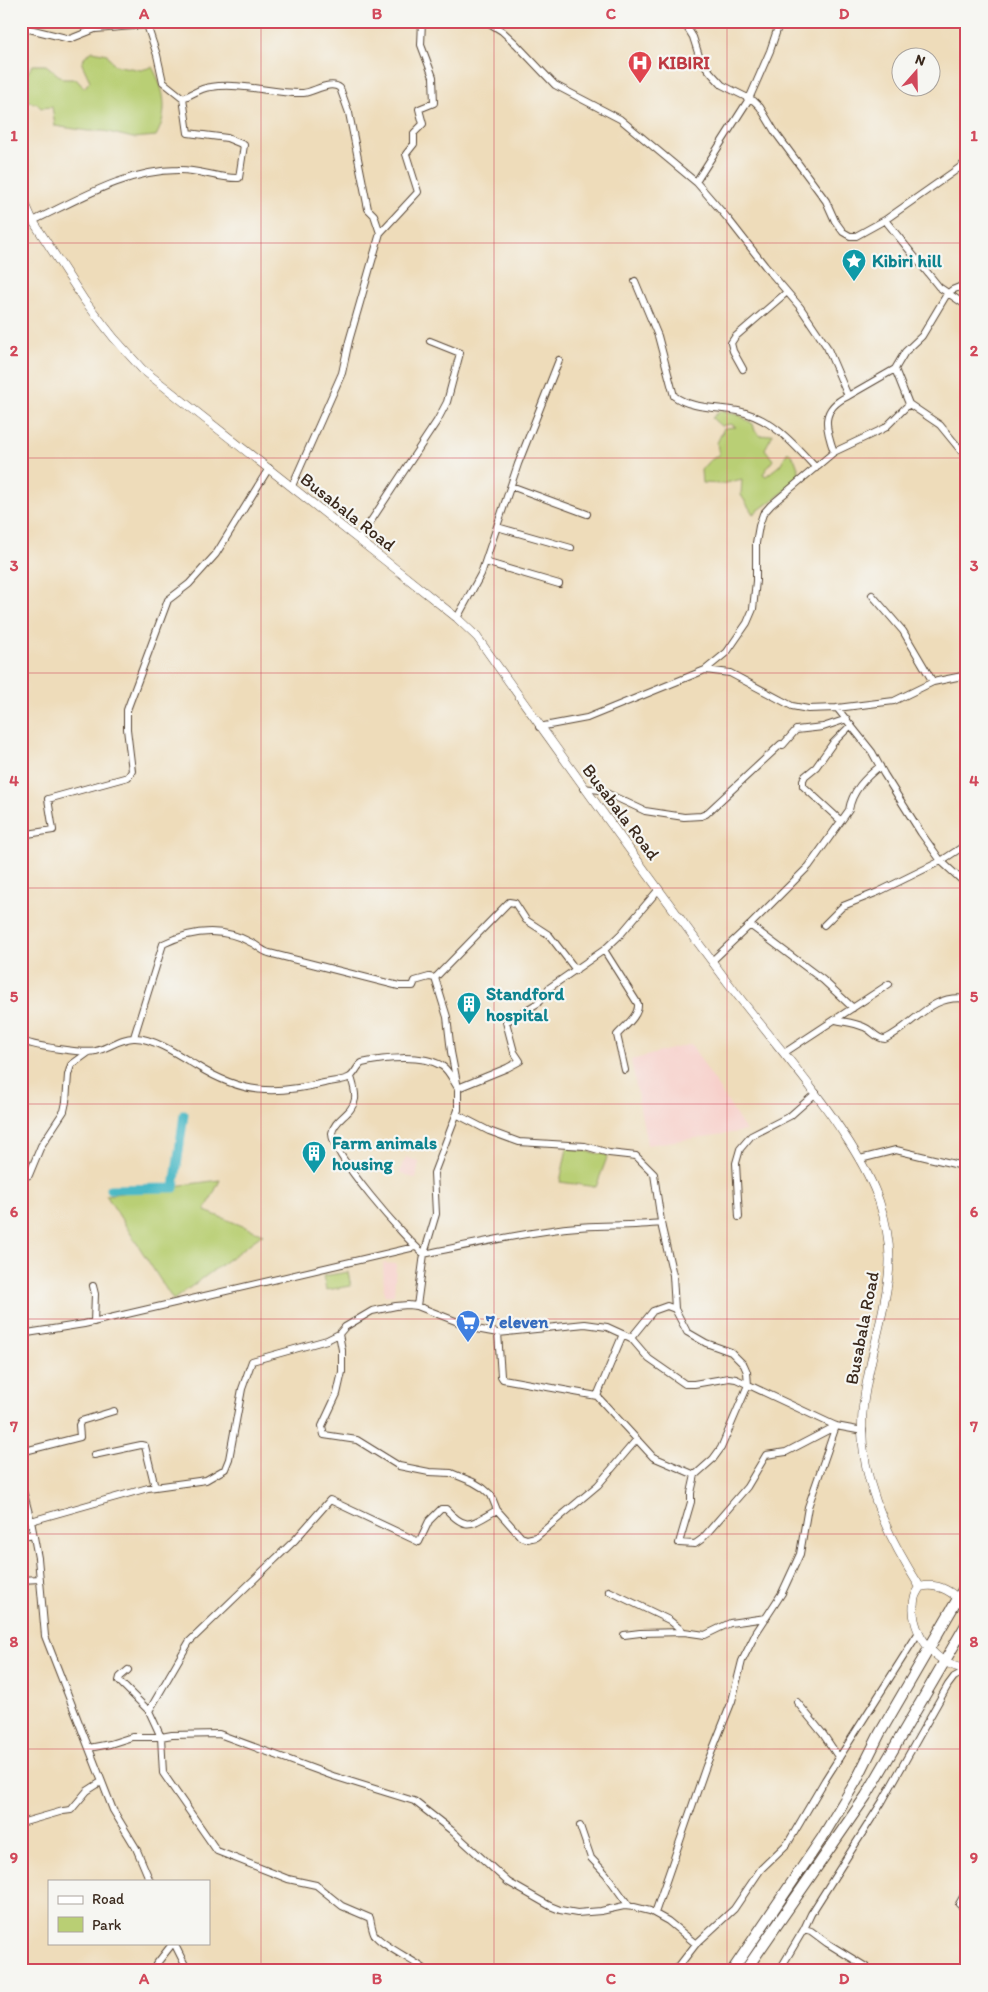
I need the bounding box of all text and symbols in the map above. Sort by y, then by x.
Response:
text: A [138,4,150,23]
text: B [372,4,383,23]
text: C [606,4,617,23]
text: D [839,4,850,23]
north arrow [890,48,940,98]
hospital icon: KIBIRI [627,50,653,84]
text: N [913,51,928,70]
place label: KIBIRI [658,52,710,74]
text: 1 [10,126,18,145]
text: 1 [970,126,978,145]
place icon: Kibiri hill [841,248,867,282]
place label: Kibiri hill [872,250,943,272]
text: 2 [10,341,19,360]
text: 2 [970,341,979,360]
street label: Busabala Road [296,468,400,556]
text: 3 [10,556,19,575]
text: 3 [970,556,979,575]
street label: Busabala Road [578,759,664,865]
text: 4 [9,771,19,790]
text: 4 [969,771,979,790]
place label: Standford hospital [486,983,564,1026]
text: 5 [10,987,19,1006]
text: 5 [970,987,979,1006]
building icon: Standford hospital [456,991,482,1025]
place label: Farm animals housing [332,1132,437,1175]
building icon: Farm animals housing [301,1140,327,1174]
text: 6 [10,1202,19,1221]
text: 6 [970,1202,979,1221]
street label: Busabala Road [840,1269,884,1387]
supermarket icon: 7 eleven [455,1309,481,1343]
place label: 7 eleven [485,1311,549,1333]
text: 7 [9,1417,18,1436]
text: 7 [969,1417,978,1436]
text: 8 [10,1632,19,1651]
text: 8 [970,1632,979,1651]
text: 9 [10,1848,18,1867]
text: 9 [970,1848,978,1867]
legend [48,1880,210,1944]
text: Road [92,1890,125,1908]
text: Park [92,1916,122,1934]
text: A [138,1969,150,1988]
text: B [372,1969,383,1988]
text: C [606,1969,617,1988]
text: D [839,1969,850,1988]

